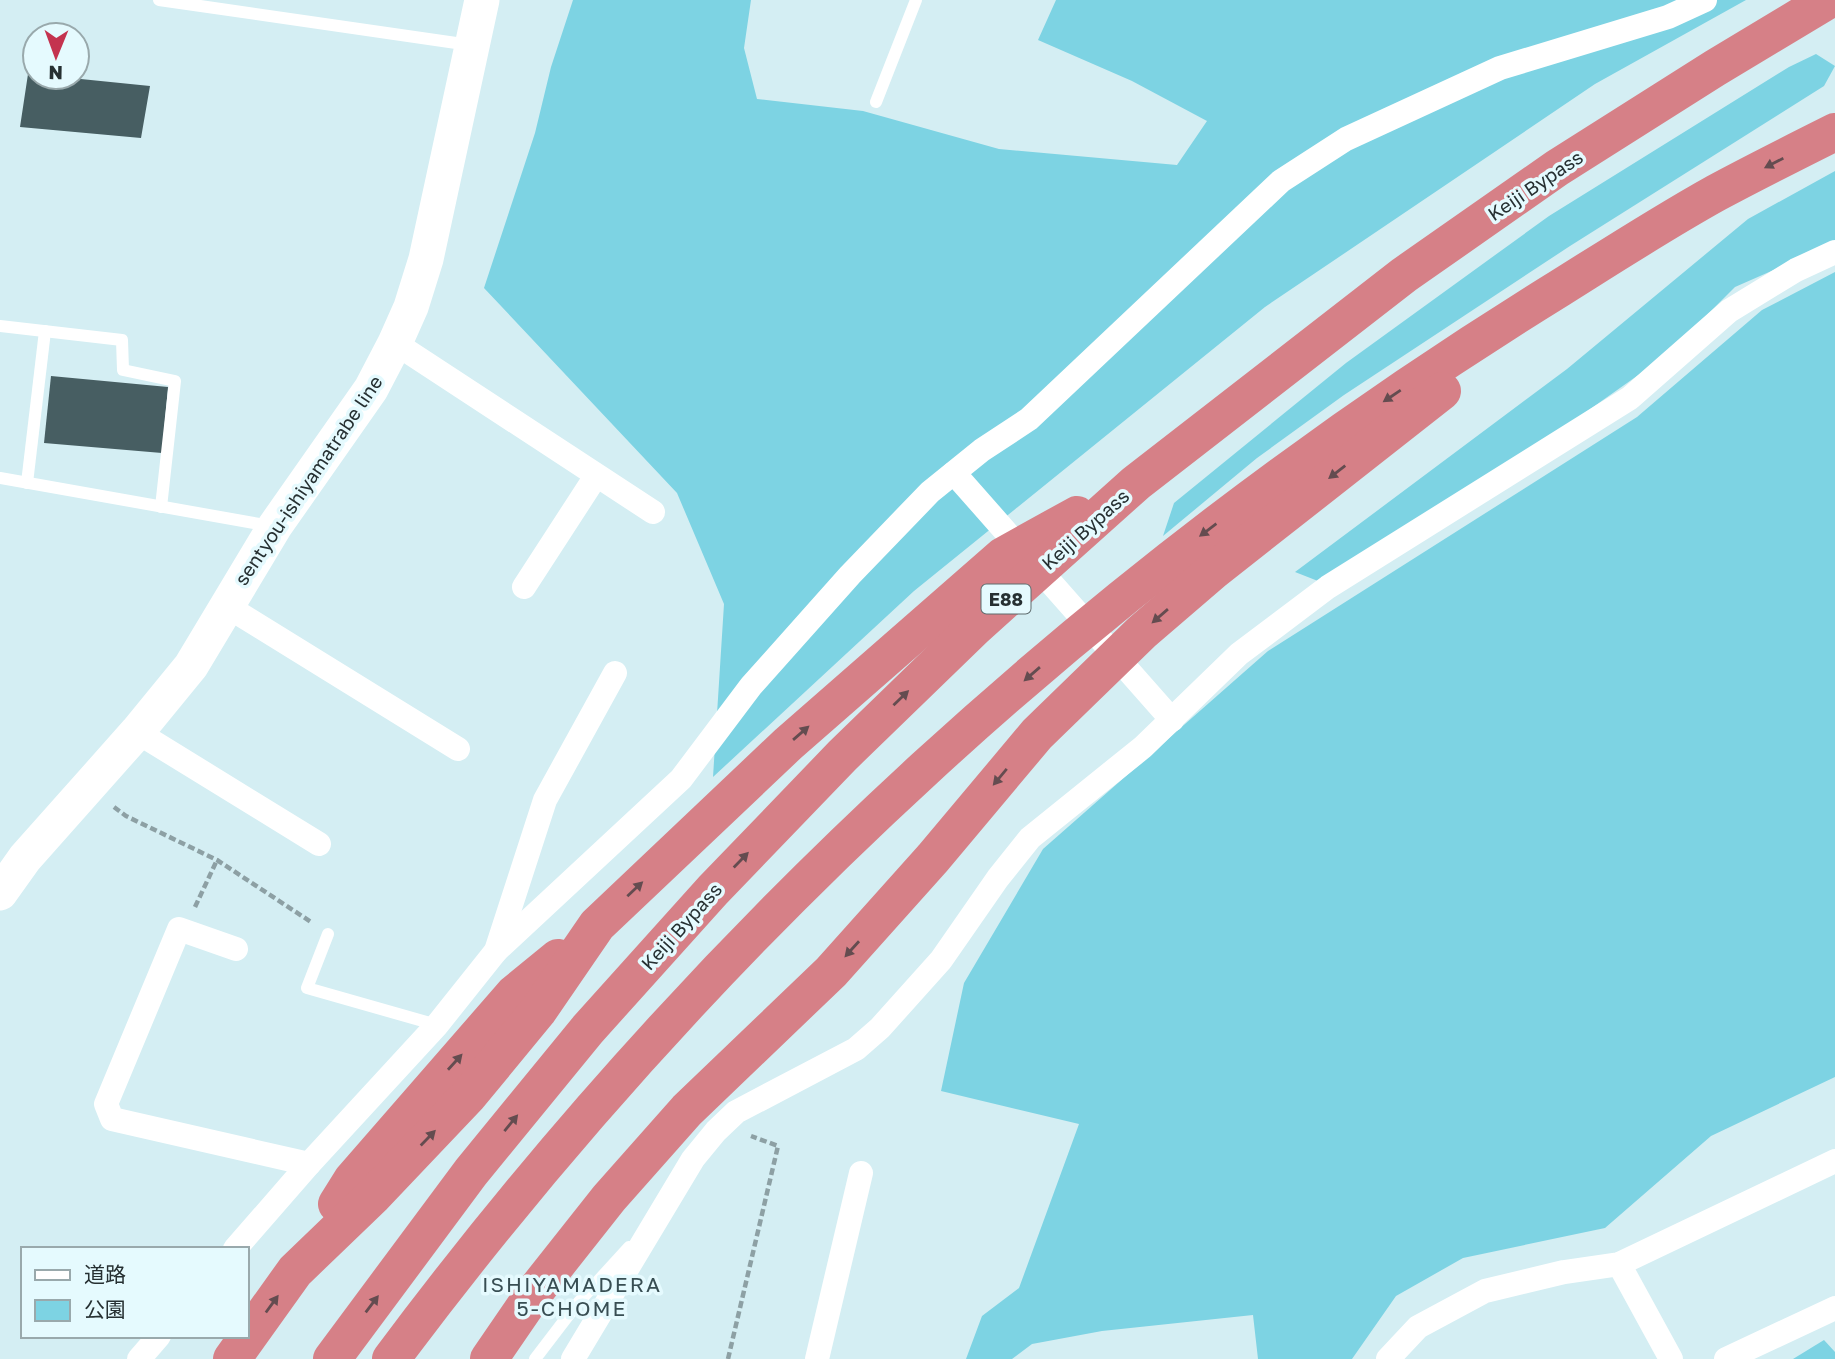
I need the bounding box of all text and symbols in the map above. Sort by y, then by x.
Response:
north arrow [21,21,91,91]
text: N [48,62,63,85]
street label: Keiji Bypass [1483,145,1587,225]
one-way arrow [1765,157,1784,169]
street label: sentyou-ishiyamatrabe line [229,371,387,589]
one-way arrow [1383,389,1401,403]
one-way arrow [1328,465,1346,480]
street label: Keiji Bypass [1037,484,1133,574]
one-way arrow [1199,522,1217,536]
road number: E88 [982,584,1030,614]
one-way arrow [1152,608,1169,623]
one-way arrow [1023,666,1041,682]
one-way arrow [892,691,909,707]
one-way arrow [792,725,810,741]
one-way arrow [993,768,1008,786]
one-way arrow [733,852,749,869]
street label: Keiji Bypass [636,878,726,974]
one-way arrow [627,880,644,897]
one-way arrow [845,941,860,958]
one-way arrow [447,1053,463,1071]
one-way arrow [503,1115,518,1133]
one-way arrow [419,1130,435,1147]
legend [21,1247,248,1338]
text: 道路 [84,1261,126,1287]
district label: ISHIYAMADERA 5-CHOME [482,1271,662,1321]
one-way arrow [265,1295,279,1313]
one-way arrow [365,1295,379,1313]
text: 公園 [84,1296,126,1322]

